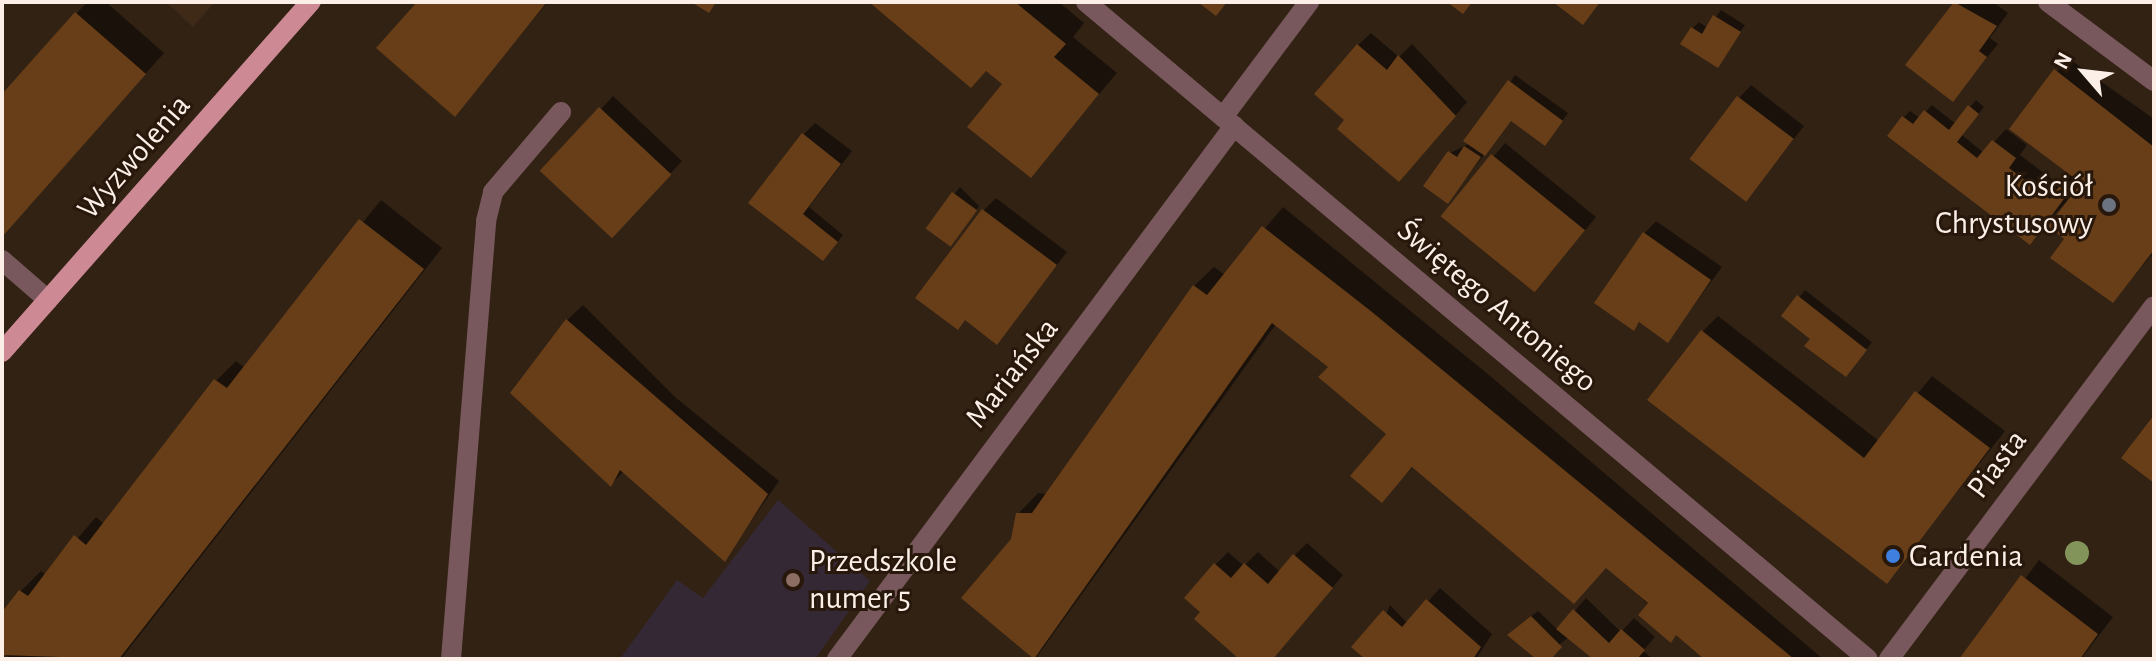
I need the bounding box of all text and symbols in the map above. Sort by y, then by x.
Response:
north arrow [2044,32,2124,112]
text: N [2050,49,2076,73]
street label: Wyzwolenia [69,87,199,227]
place label: Kościół Chrystusowy [1935,168,2093,243]
marker: Kościół Chrystusowy [2100,196,2118,214]
street label: Świętego Antoniego [1389,211,1605,401]
street label: Mariańska [957,310,1067,436]
street label: Piasta [1959,422,2035,506]
place label: Gardenia [1909,537,2023,575]
place label: Przedszkole numer 5 [809,543,957,618]
marker: Gardenia [1884,547,1902,565]
marker: Przedszkole numer 5 [784,571,802,589]

